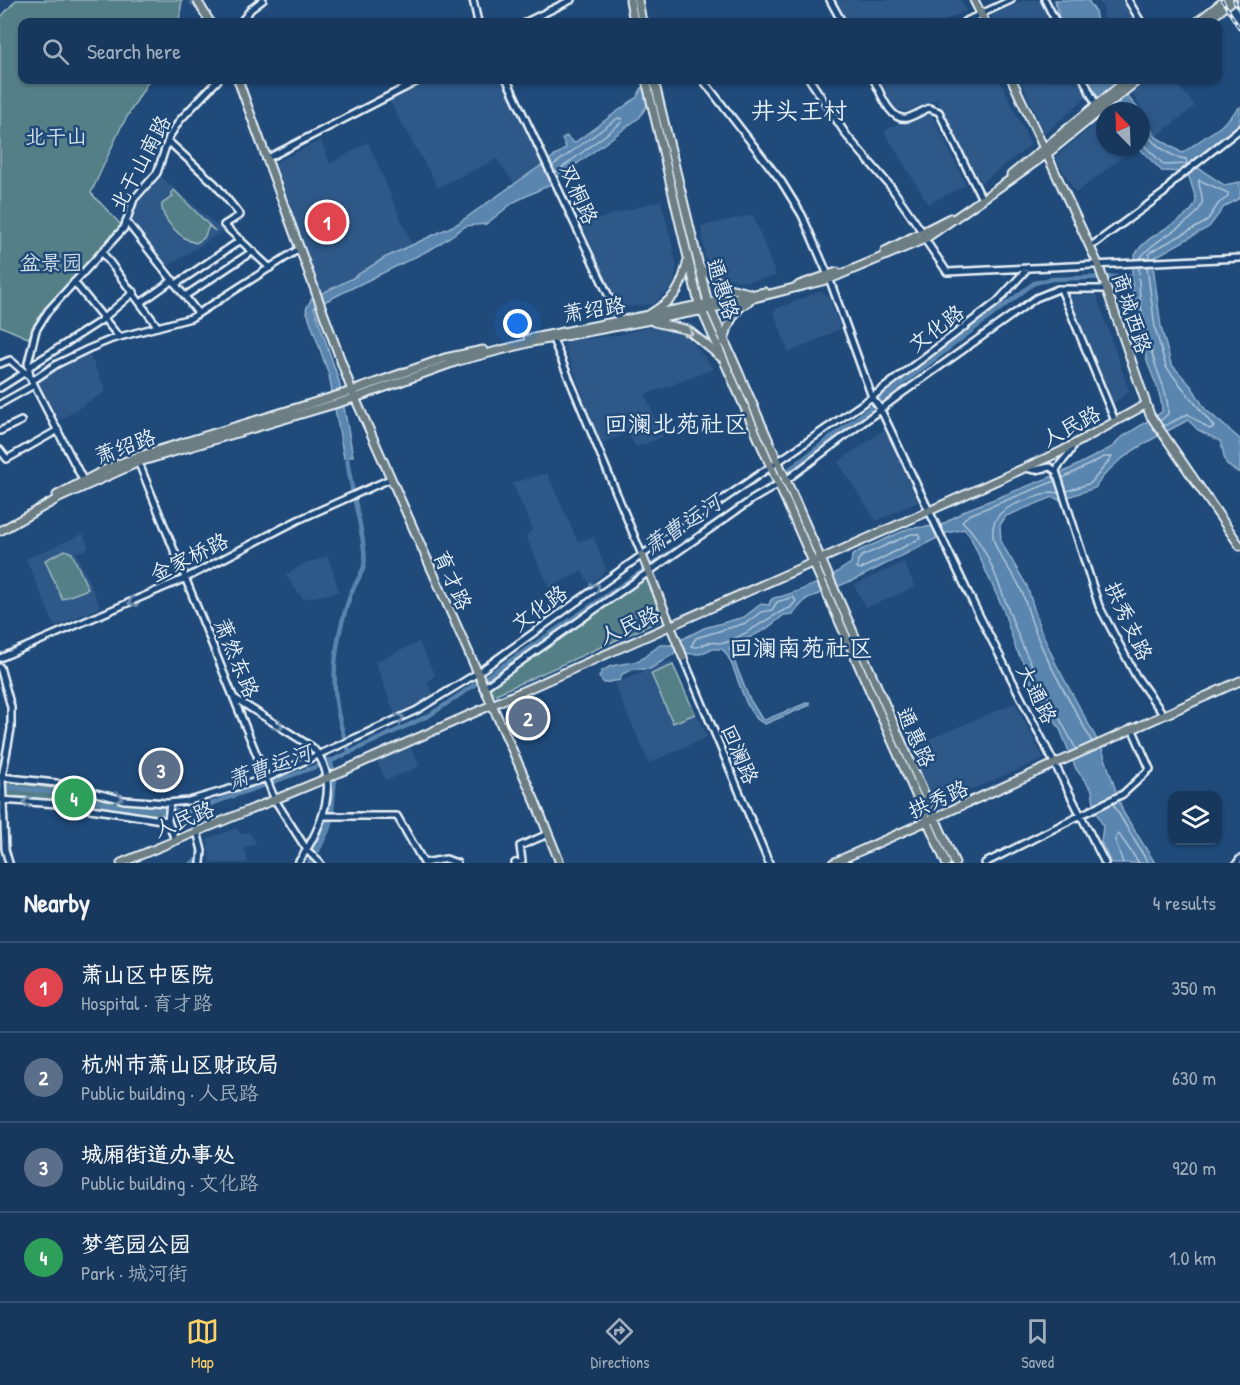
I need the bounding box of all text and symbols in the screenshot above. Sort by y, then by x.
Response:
search box [18,18,1222,84]
icon: search [39,35,72,68]
text: Search here [87,36,181,66]
district label: 井头王村 [751,94,847,126]
north arrow [1096,102,1150,156]
street label: 北干山南路 [103,110,177,216]
park label: 北干山 [25,122,88,151]
street label: 双桐路 [553,159,605,229]
pin: 1 [308,200,346,244]
park label: 盆景园 [20,248,83,277]
street label: 通惠路 [699,255,747,323]
street label: 商城西路 [1105,269,1159,357]
street label: 萧绍路 [561,290,627,328]
street label: 文化路 [902,297,970,359]
your location [503,309,532,338]
one-way arrow [683,325,693,336]
street label: 人民路 [1036,398,1106,454]
district label: 回澜北苑社区 [604,407,748,439]
street label: 萧绍路 [90,422,160,470]
water label: 萧曹运河 [637,485,729,561]
street label: 金家桥路 [145,526,233,588]
street label: 育才路 [427,545,479,615]
street label: 拱秀支路 [1098,577,1160,665]
street label: 文化路 [505,578,573,638]
one-way arrow [590,583,601,594]
one-way arrow [127,594,138,606]
street label: 人民路 [594,599,664,651]
street label: 萧然东路 [208,614,266,702]
district label: 回澜南苑社区 [729,631,873,663]
street label: 大通路 [1010,659,1064,729]
pin: 2 [508,696,548,740]
street label: 通惠路 [890,702,942,772]
one-way arrow [393,713,404,725]
one-way arrow [272,719,283,730]
street label: 回澜路 [714,719,766,789]
water label: 萧曹运河 [223,736,318,795]
pin: 3 [142,748,180,792]
street label: 拱秀路 [903,773,973,825]
pin: 4 [54,776,94,820]
one-way arrow [114,791,124,804]
map controls [1168,791,1222,845]
button: layers [1168,791,1222,845]
street label: 人民路 [149,794,219,844]
one-way arrow [22,796,31,809]
text: Nearby [24,885,90,920]
text: 4 results [1153,889,1216,916]
text: 萧山区中医院 [81,959,213,989]
text: 1 [40,974,47,1001]
text: 350 m [1171,974,1216,1001]
text: Hospital · 育才路 [81,989,212,1016]
text: 杭州市萧山区财政局 [81,1049,279,1079]
text: 2 [39,1064,48,1091]
text: 630 m [1172,1064,1216,1091]
text: Public building · 人民路 [81,1079,258,1106]
text: 城厢街道办事处 [81,1139,235,1169]
text: 3 [39,1154,48,1181]
text: 920 m [1172,1154,1216,1181]
text: Public building · 文化路 [81,1169,258,1196]
text: 梦笔园公园 [81,1229,191,1259]
text: 4 [40,1244,47,1271]
text: 1.0 km [1169,1244,1216,1271]
text: Park · 城河街 [81,1259,188,1286]
tab: Map [186,1315,219,1373]
tab: Directions [591,1315,649,1373]
tab: Saved [1021,1315,1054,1373]

